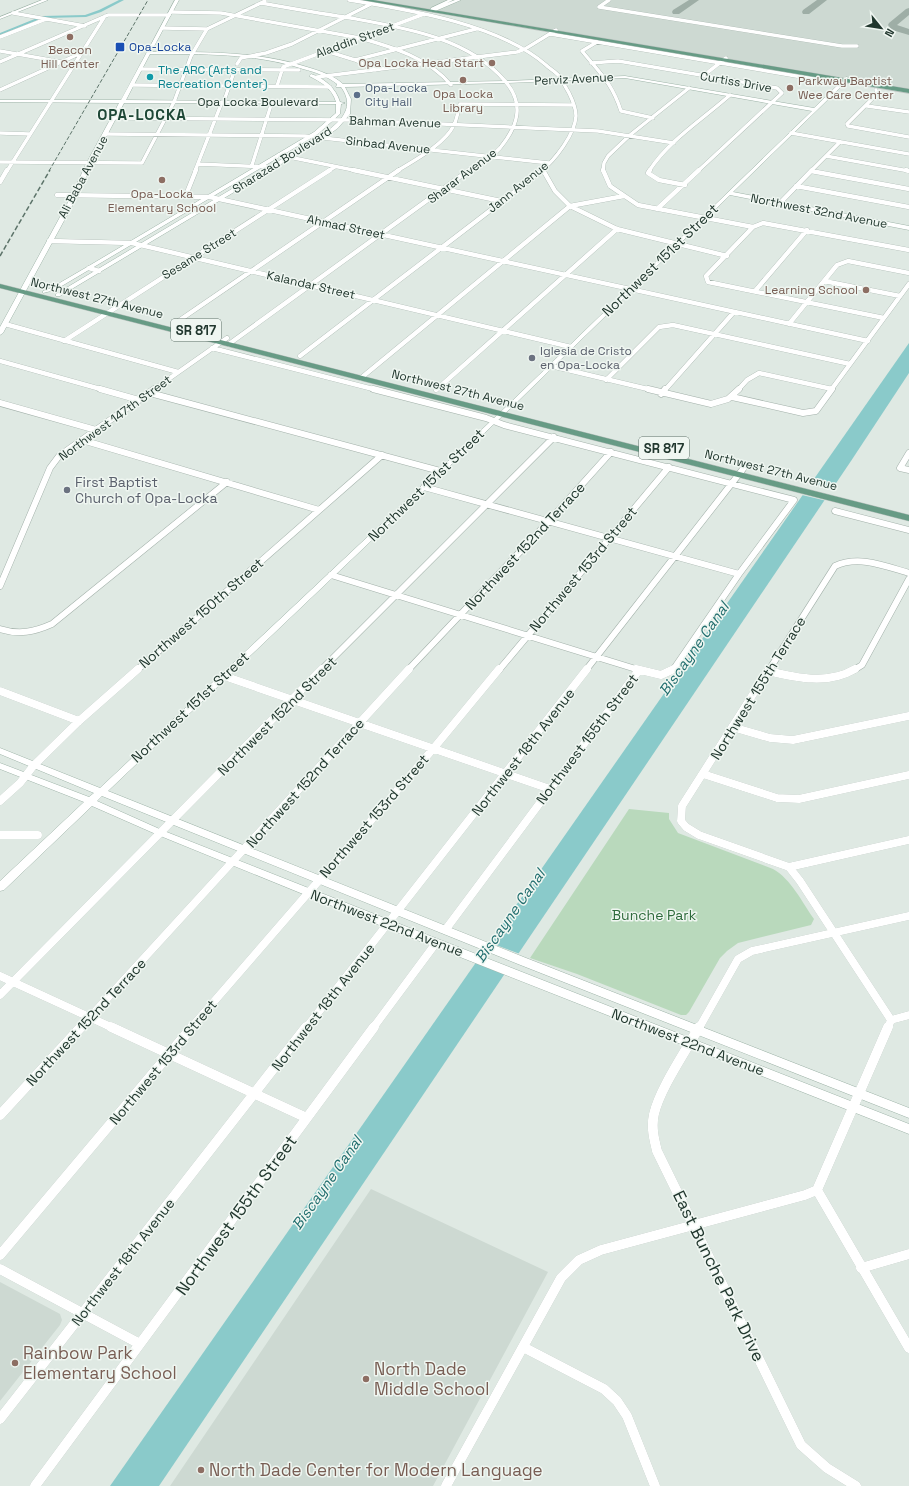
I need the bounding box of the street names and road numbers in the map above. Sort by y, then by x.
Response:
street label: Aladdin Street [313,18,397,62]
street label: Curtiss Drive [699,68,773,96]
street label: Perviz Avenue [534,69,614,89]
street label: Opa Locka Boulevard [198,94,318,110]
street label: Bahman Avenue [349,112,441,132]
street label: Sharazad Boulevard [229,123,335,197]
street label: Ali Baba Avenue [55,133,111,221]
street label: Sinbad Avenue [345,133,431,157]
street label: Sharar Avenue [424,145,500,207]
street label: Jann Avenue [484,158,552,216]
street label: Northwest 32nd Avenue [749,190,889,232]
street label: Northwest 151st Street [598,200,722,320]
street label: Ahmad Street [305,211,387,243]
street label: Sesame Street [159,225,239,283]
street label: Kalandar Street [265,267,357,303]
street label: Northwest 27th Avenue [29,274,165,322]
road number: SR 817 [171,319,221,341]
street label: Northwest 27th Avenue [390,366,526,414]
street label: Northwest 147th Street [55,372,175,464]
street label: Northwest 151st Street [364,425,488,545]
road number: SR 817 [639,437,689,459]
street label: Northwest 27th Avenue [703,446,839,494]
street label: Northwest 152nd Terrace [461,478,589,614]
street label: Northwest 153rd Street [525,503,641,635]
street label: Northwest 150th Street [135,554,267,672]
street label: Northwest 155th Terrace [706,613,810,763]
street label: Northwest 151st Street [127,648,253,766]
street label: Northwest 152nd Street [214,653,340,779]
street label: Northwest 155th Street [532,670,642,808]
street label: Northwest 18th Avenue [468,685,578,819]
street label: Northwest 152nd Terrace [242,714,368,852]
street label: Northwest 153rd Street [315,751,433,881]
street label: Northwest 22nd Avenue [308,886,466,960]
street label: Northwest 18th Avenue [268,940,378,1074]
street label: Northwest 152nd Terrace [22,954,150,1090]
street label: Northwest 153rd Street [105,996,221,1128]
street label: Northwest 22nd Avenue [609,1005,767,1079]
street label: Northwest 155th Street [170,1130,302,1299]
street label: East Bunche Park Drive [668,1187,770,1365]
street label: Northwest 18th Avenue [68,1195,178,1329]

